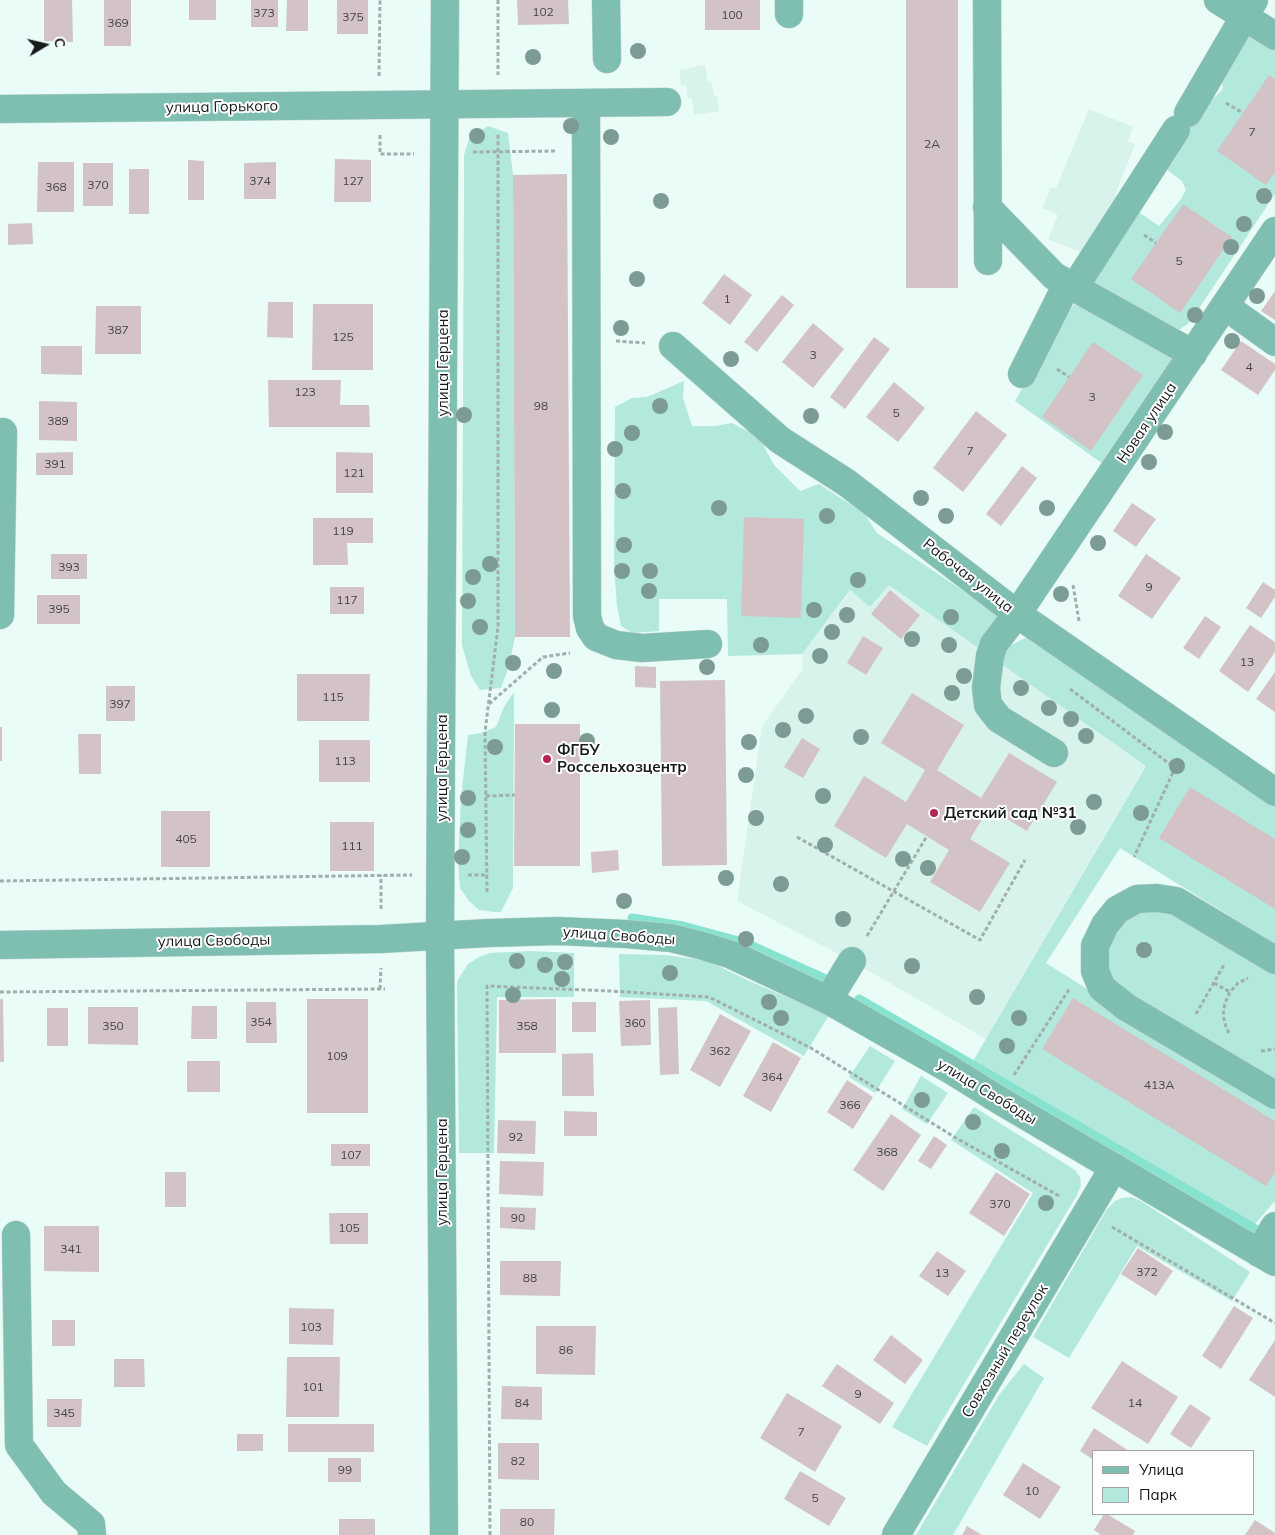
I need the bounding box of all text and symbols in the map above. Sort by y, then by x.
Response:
house number: 102 [532,5,554,19]
house number: 373 [253,6,275,20]
house number: 100 [721,8,743,22]
house number: 375 [342,10,364,24]
house number: 369 [107,16,129,30]
north arrow [20,20,70,70]
text: С [50,37,69,49]
street label: улица Горького [166,97,278,117]
house number: 7 [1248,125,1256,139]
house number: 2А [924,137,940,151]
house number: 374 [249,174,271,188]
house number: 127 [342,174,364,188]
house number: 370 [87,178,109,192]
house number: 368 [45,180,67,194]
house number: 5 [1175,254,1183,268]
house number: 1 [723,292,731,306]
street label: улица Герцена [434,309,452,417]
house number: 387 [107,323,129,337]
house number: 125 [332,330,354,344]
house number: 3 [809,348,817,362]
house number: 4 [1245,360,1253,374]
street label: Новая улица [1113,379,1181,467]
house number: 123 [294,385,316,399]
house number: 3 [1088,390,1096,404]
house number: 98 [534,399,548,413]
house number: 5 [892,406,900,420]
house number: 389 [47,414,69,428]
house number: 7 [966,444,974,458]
house number: 391 [44,457,66,471]
house number: 121 [343,466,365,480]
house number: 119 [332,524,354,538]
street label: Рабочая улица [919,535,1017,617]
house number: 393 [58,560,80,574]
house number: 9 [1145,580,1153,594]
house number: 117 [336,593,358,607]
house number: 395 [48,602,70,616]
house number: 13 [1240,655,1254,669]
house number: 115 [322,690,344,704]
house number: 397 [109,697,131,711]
street label: улица Герцена [433,714,451,822]
place label: ФГБУ Россельхозцентр [557,741,687,776]
marker: ФГБУ Россельхозцентр [541,753,553,765]
house number: 113 [334,754,356,768]
place label: Детский сад №31 [944,804,1076,822]
marker: Детский сад №31 [928,807,940,819]
house number: 405 [175,832,197,846]
house number: 111 [341,839,363,853]
street label: улица Свободы [562,923,676,949]
street label: улица Свободы [158,931,270,951]
house number: 354 [250,1015,272,1029]
house number: 360 [624,1016,646,1030]
house number: 350 [102,1019,124,1033]
house number: 358 [516,1019,538,1033]
house number: 362 [709,1044,731,1058]
house number: 109 [326,1049,348,1063]
street label: улица Свободы [934,1055,1040,1129]
house number: 364 [761,1070,783,1084]
house number: 413А [1144,1078,1174,1092]
house number: 366 [839,1098,861,1112]
street label: улица Герцена [433,1118,451,1226]
house number: 92 [509,1130,523,1144]
house number: 368 [876,1145,898,1159]
house number: 107 [340,1148,362,1162]
house number: 370 [989,1197,1011,1211]
house number: 90 [511,1211,525,1225]
house number: 105 [338,1221,360,1235]
house number: 341 [60,1242,82,1256]
house number: 372 [1136,1265,1158,1279]
house number: 13 [935,1266,949,1280]
house number: 88 [523,1271,537,1285]
street label: Совхозный переулок [958,1281,1052,1421]
house number: 103 [300,1320,322,1334]
house number: 86 [559,1343,573,1357]
house number: 101 [302,1380,324,1394]
house number: 9 [854,1387,862,1401]
house number: 84 [515,1396,529,1410]
house number: 14 [1128,1396,1142,1410]
house number: 345 [53,1406,75,1420]
house number: 7 [797,1425,805,1439]
legend [1092,1450,1255,1515]
house number: 82 [511,1454,525,1468]
text: Улица [1139,1460,1184,1479]
house number: 99 [338,1463,352,1477]
house number: 10 [1025,1484,1039,1498]
text: Парк [1139,1485,1177,1504]
house number: 5 [811,1491,819,1505]
house number: 80 [520,1515,534,1529]

